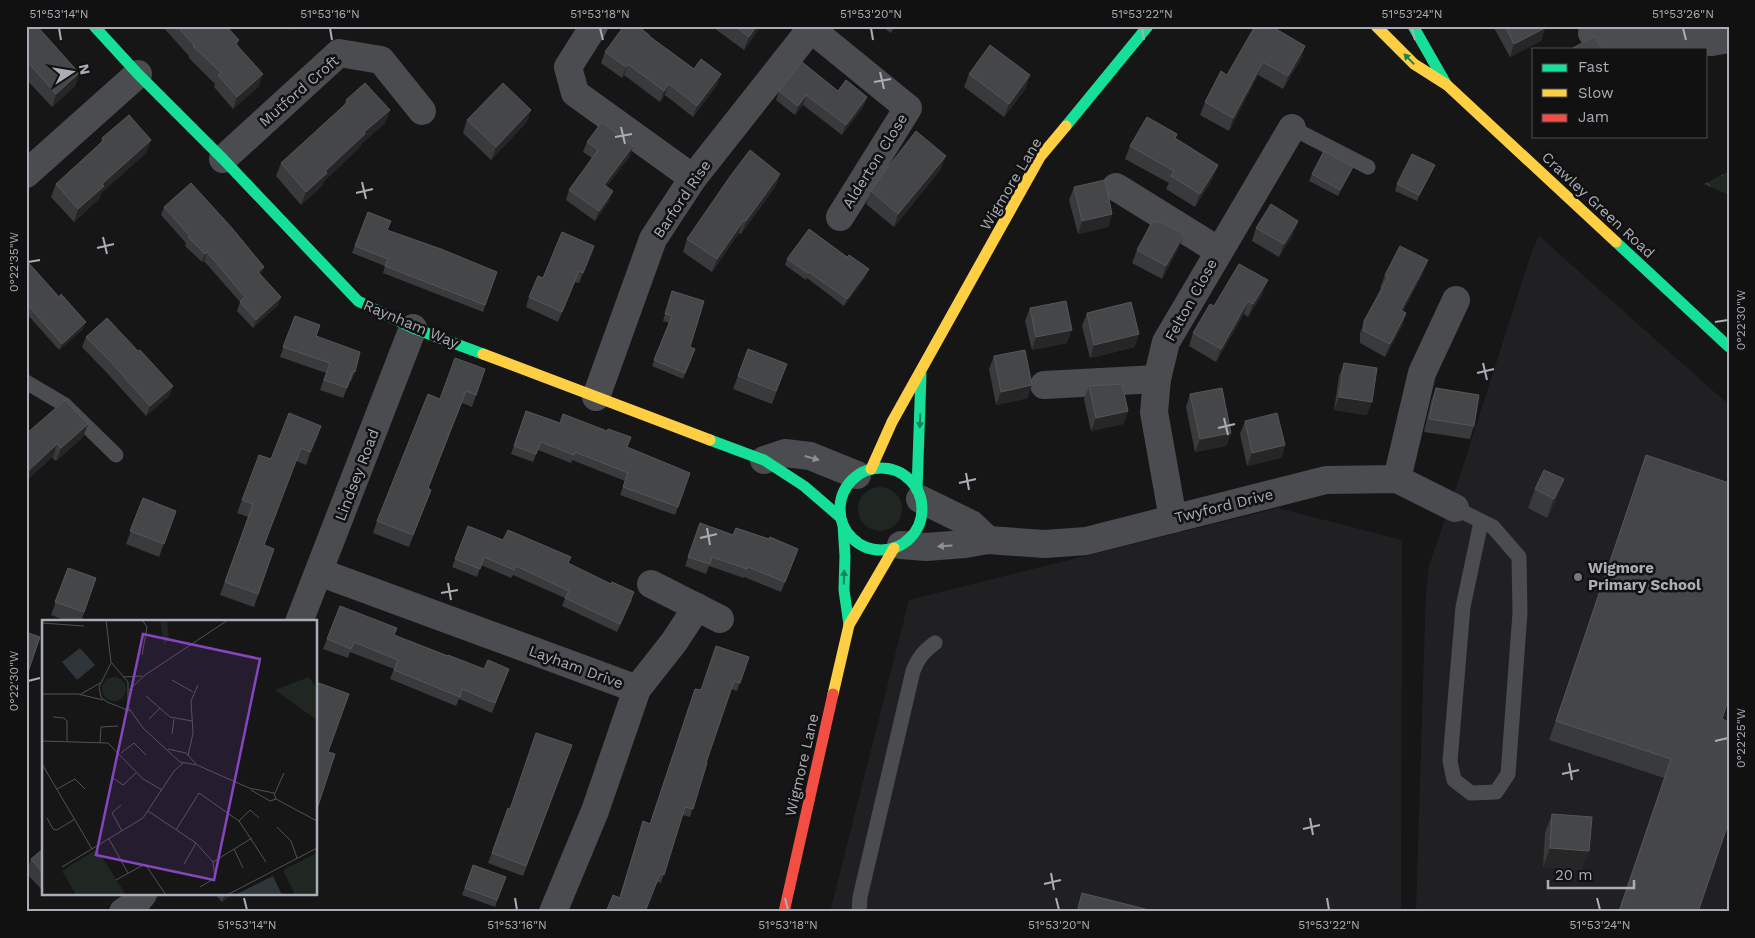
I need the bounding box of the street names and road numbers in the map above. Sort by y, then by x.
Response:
street label: Mutford Croft [256,51,343,130]
street label: Alderton Close [839,110,911,212]
street label: Wigmore Lane [976,134,1046,234]
street label: Crawley Green Road [1538,148,1658,262]
street label: Barford Rise [649,157,715,241]
street label: Felton Close [1161,256,1221,344]
street label: Raynham Way [361,296,461,352]
street label: Lindsey Road [331,427,383,523]
street label: Twyford Drive [1173,485,1275,527]
street label: Layham Drive [526,642,626,692]
street label: Wigmore Lane [781,712,823,818]

